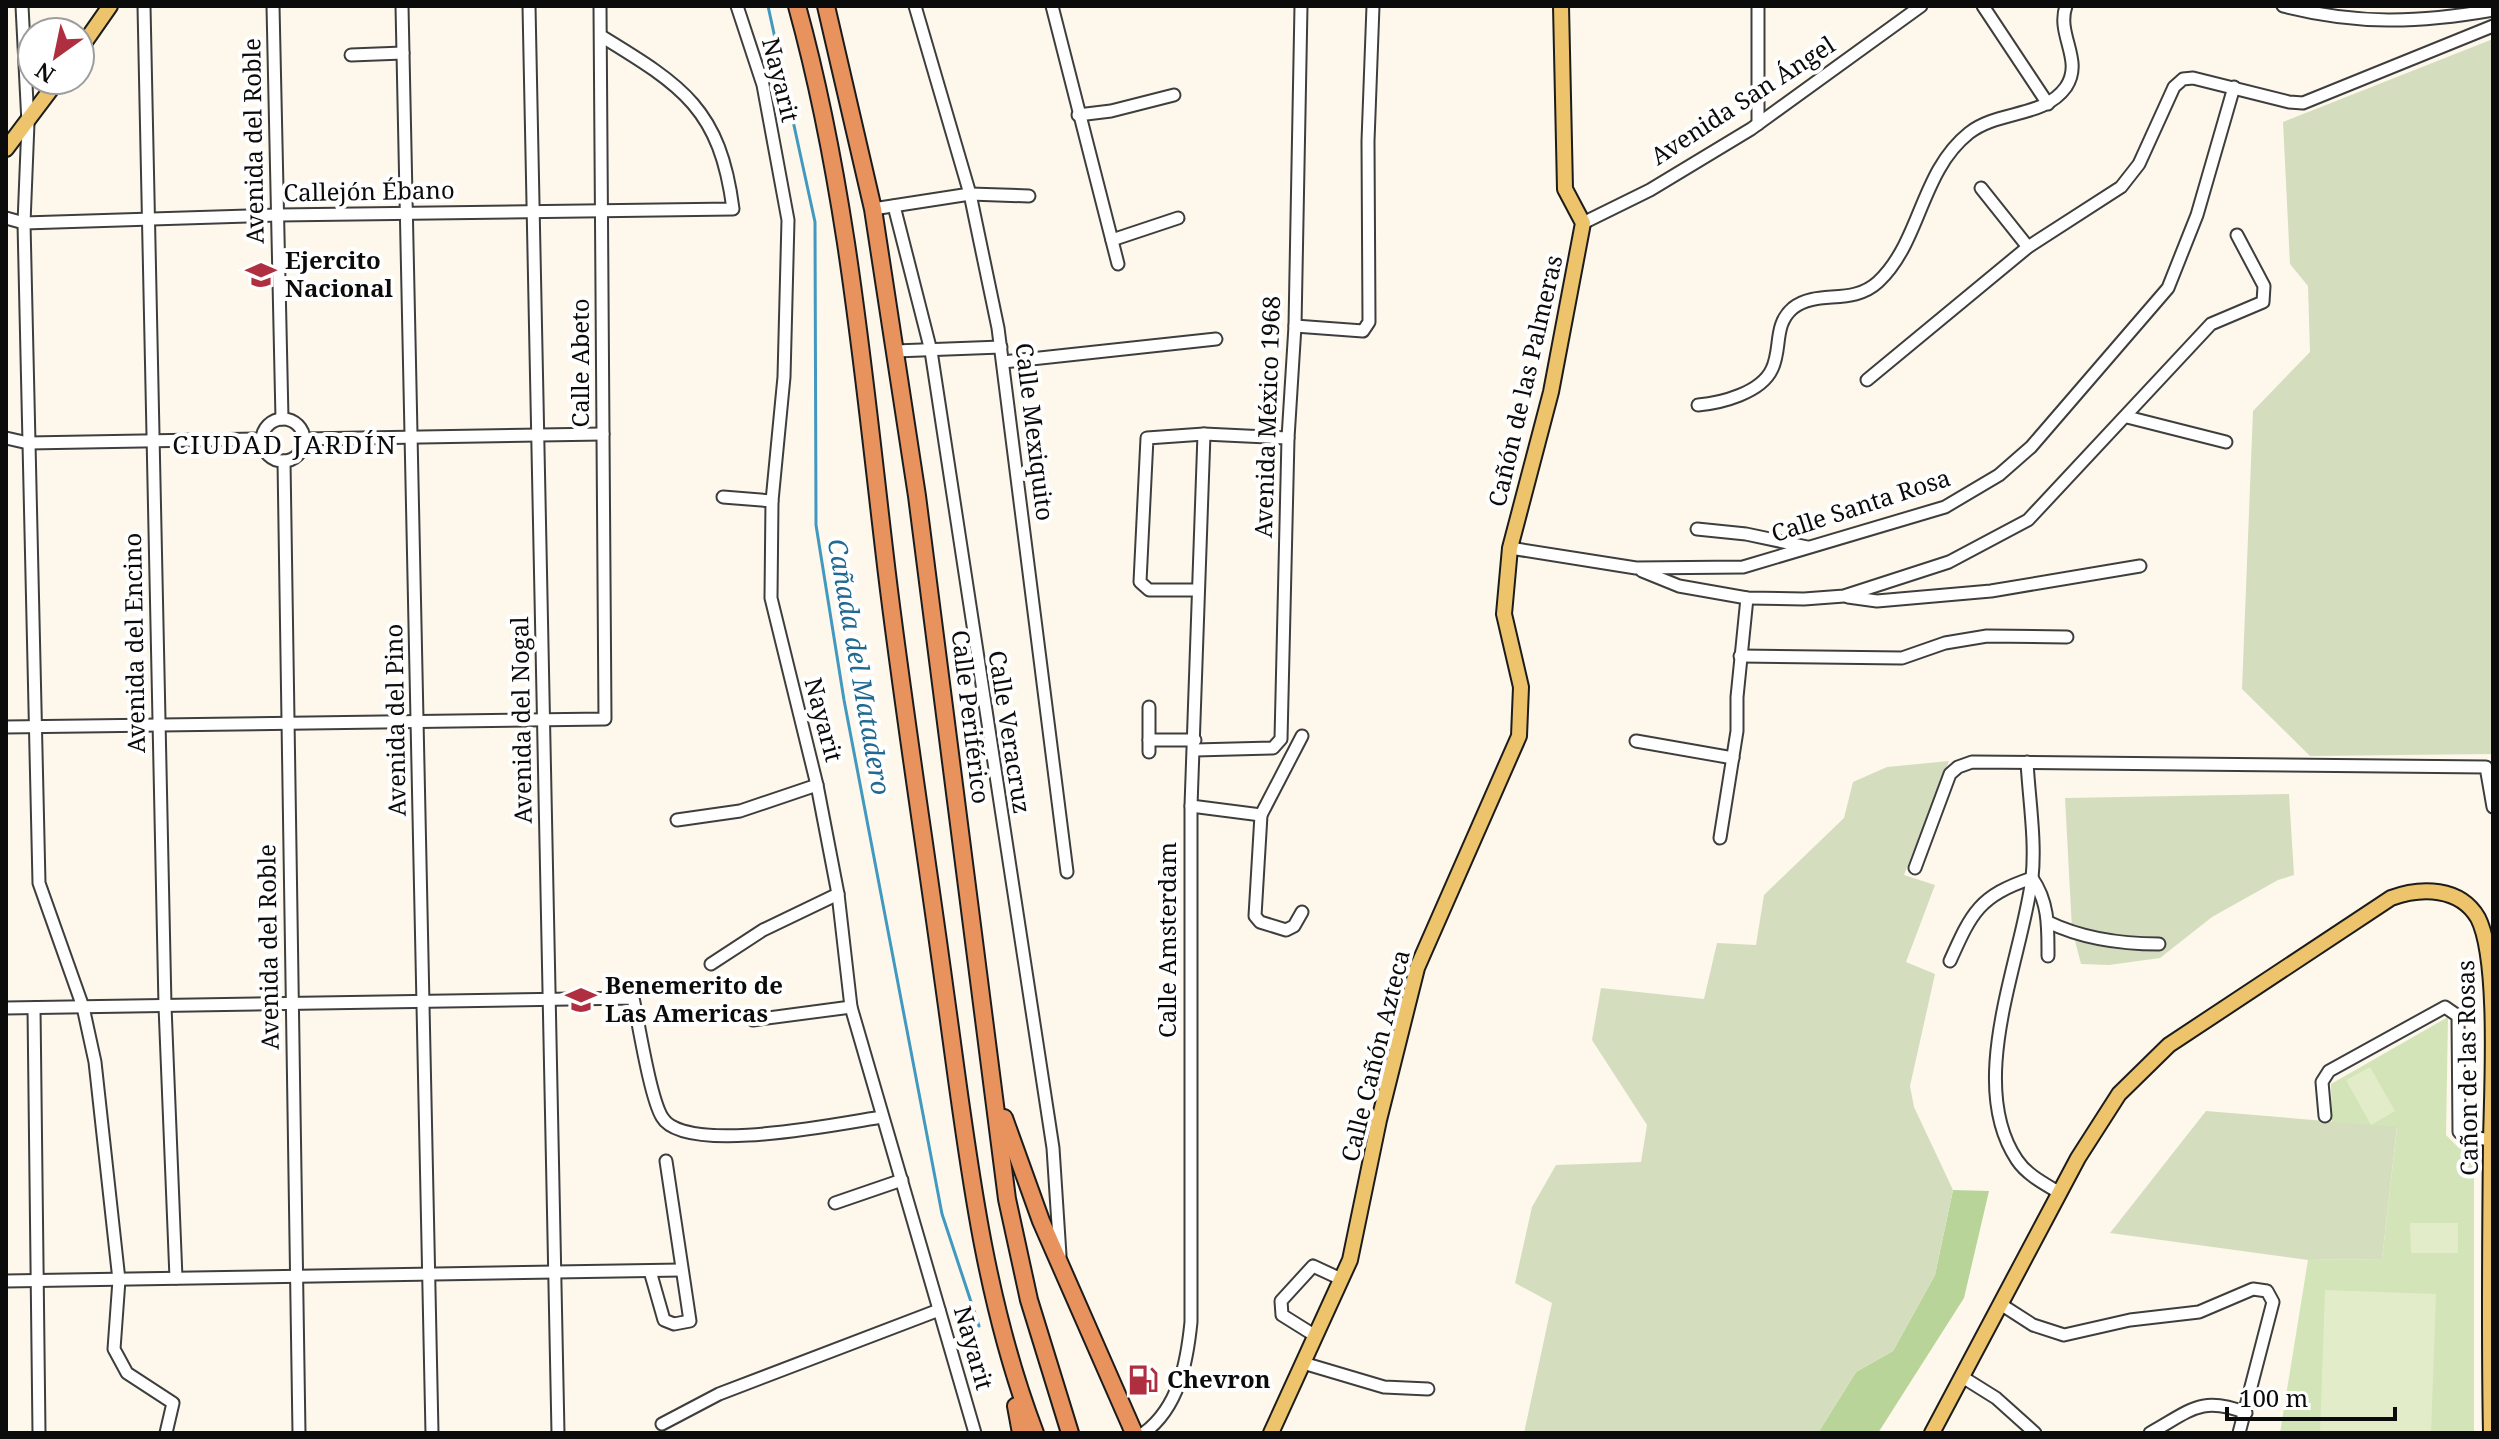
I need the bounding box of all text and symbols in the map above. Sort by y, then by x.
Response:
north arrow [16,16,96,96]
street label: Avenida San Ángel [1644,27,1841,172]
street label: Nayarit [755,34,808,125]
street label: Avenida del Roble [234,38,271,244]
text: N [29,56,60,91]
street label: Callejón Ébano [283,173,455,208]
place label: Ejercito Nacional [285,243,394,304]
street label: Cañón de las Palmeras [1480,252,1570,510]
school or university icon: Ejercito Nacional [244,258,278,292]
street label: Avenida México 1968 [1246,295,1287,539]
street label: Calle Abeto [563,299,596,428]
street label: Calle Mexiquito [1008,341,1063,523]
district label: CIUDAD JARDÍN [172,426,398,462]
street label: Calle Santa Rosa [1767,460,1954,549]
street label: Avenida del Encino [115,533,152,753]
water label: Cañada del Matadero [820,536,900,798]
street label: Avenida del Nogal [502,616,539,824]
street label: Avenida del Pino [376,623,413,817]
street label: Calle Periférico [944,628,999,806]
street label: Calle Veracruz [981,648,1040,816]
street label: Nayarit [797,674,851,765]
street label: Calle Amsterdam [1150,842,1183,1038]
street label: Avenida del Roble [249,844,286,1050]
street label: Calle Cañón Azteca [1332,946,1417,1165]
street label: Cañon de las Rosas [2448,960,2485,1176]
place label: Benemerito de Las Americas [605,968,783,1029]
school or university icon: Benemerito de Las Americas [564,983,598,1017]
street label: Nayarit [947,1302,1002,1393]
place label: Chevron [1167,1362,1271,1395]
fuel station icon: Chevron [1126,1363,1160,1397]
scale bar [2227,1371,2395,1421]
text: 100 m [2239,1381,2308,1414]

